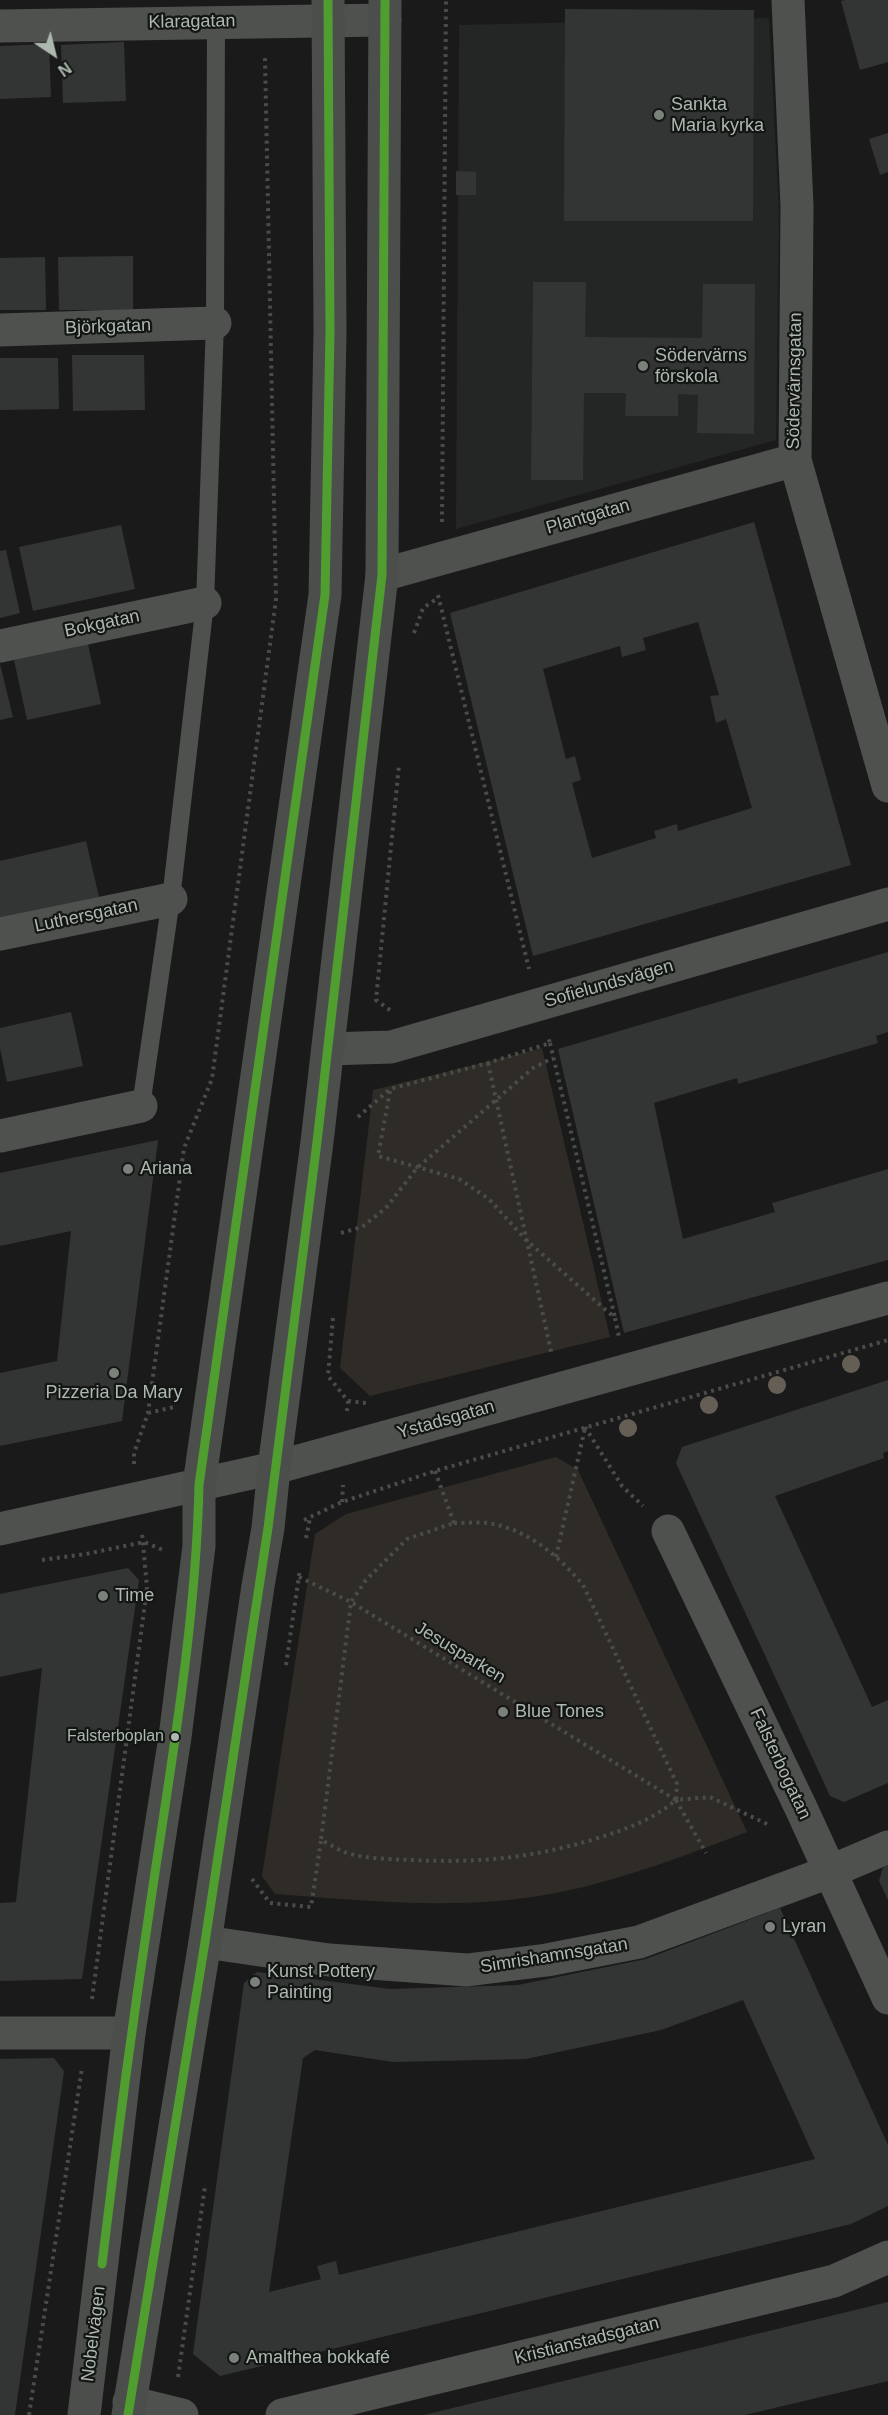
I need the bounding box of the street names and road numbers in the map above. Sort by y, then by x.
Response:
street label: Klaragatan [148,10,236,34]
street label: Södervärnsgatan [783,312,807,450]
street label: Björkgatan [65,315,151,339]
street label: Plantgatan [544,495,632,539]
street label: Bokgatan [63,606,141,642]
street label: Luthersgatan [32,895,140,937]
street label: Sofielundsvägen [542,955,676,1013]
street label: Ystadsgatan [395,1396,497,1444]
street label: Jesusparken [411,1617,509,1689]
street label: Falsterbogatan [745,1705,815,1823]
street label: Simrishamnsgatan [479,1934,629,1978]
street label: Nobelvägen [77,2285,111,2383]
street label: Kristianstadsgatan [513,2313,661,2369]

